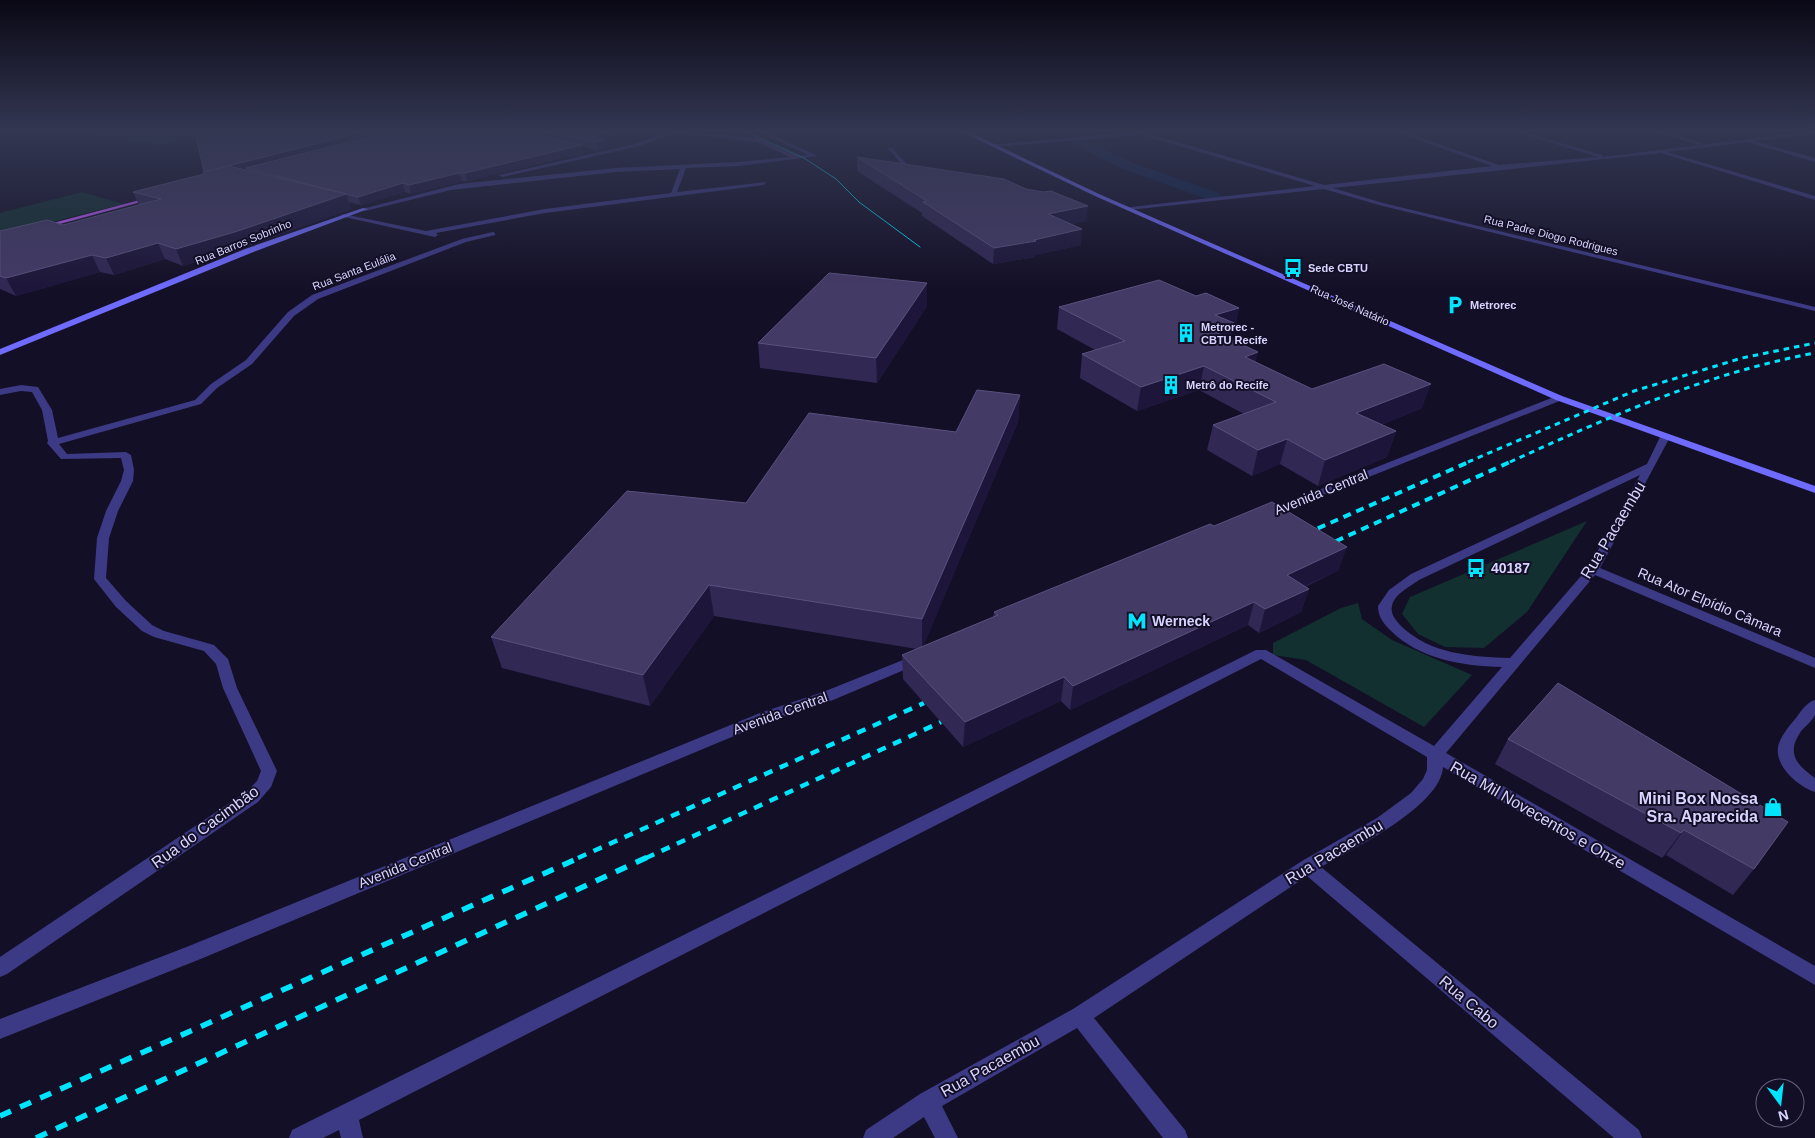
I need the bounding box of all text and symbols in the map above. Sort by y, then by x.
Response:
street label: Rua Padre Diogo Rodrigues [1483,213,1620,258]
street label: Rua Barros Sobrinho [193,217,293,267]
street label: Rua Santa Eulália [311,249,398,292]
bus stop icon: Sede CBTU [1282,257,1304,279]
place label: Sede CBTU [1308,262,1368,274]
street label: Rua José Natário [1309,282,1391,328]
parking icon: Metrorec [1444,294,1466,316]
place label: Metrorec [1470,299,1516,311]
place label: Metrorec - CBTU Recife [1201,321,1268,346]
building icon: Metrorec - CBTU Recife [1175,322,1197,344]
building icon: Metrô do Recife [1160,374,1182,396]
place label: Metrô do Recife [1186,379,1269,391]
street label: Avenida Central [1272,466,1370,518]
street label: Rua Pacaembu [1577,478,1649,582]
bus stop icon: 40187 [1465,557,1487,579]
place label: 40187 [1491,560,1530,576]
street label: Rua Ator Elpídio Câmara [1636,564,1785,640]
metro station icon: Werneck [1126,610,1148,632]
place label: Werneck [1152,613,1210,629]
street label: Avenida Central [731,688,829,738]
street label: Rua Mil Novecentos e Onze [1447,758,1629,872]
street label: Rua do Cacimbão [148,782,262,872]
place label: Mini Box Nossa Sra. Aparecida [1639,790,1758,825]
shop icon: Mini Box Nossa Sra. Aparecida [1762,796,1784,818]
street label: Rua Pacaembu [1282,816,1386,888]
street label: Avenida Central [356,839,454,891]
street label: Rua Cabo [1436,972,1502,1032]
street label: Rua Pacaembu [938,1032,1042,1100]
north arrow [1755,1078,1805,1128]
text: N [1776,1107,1790,1125]

